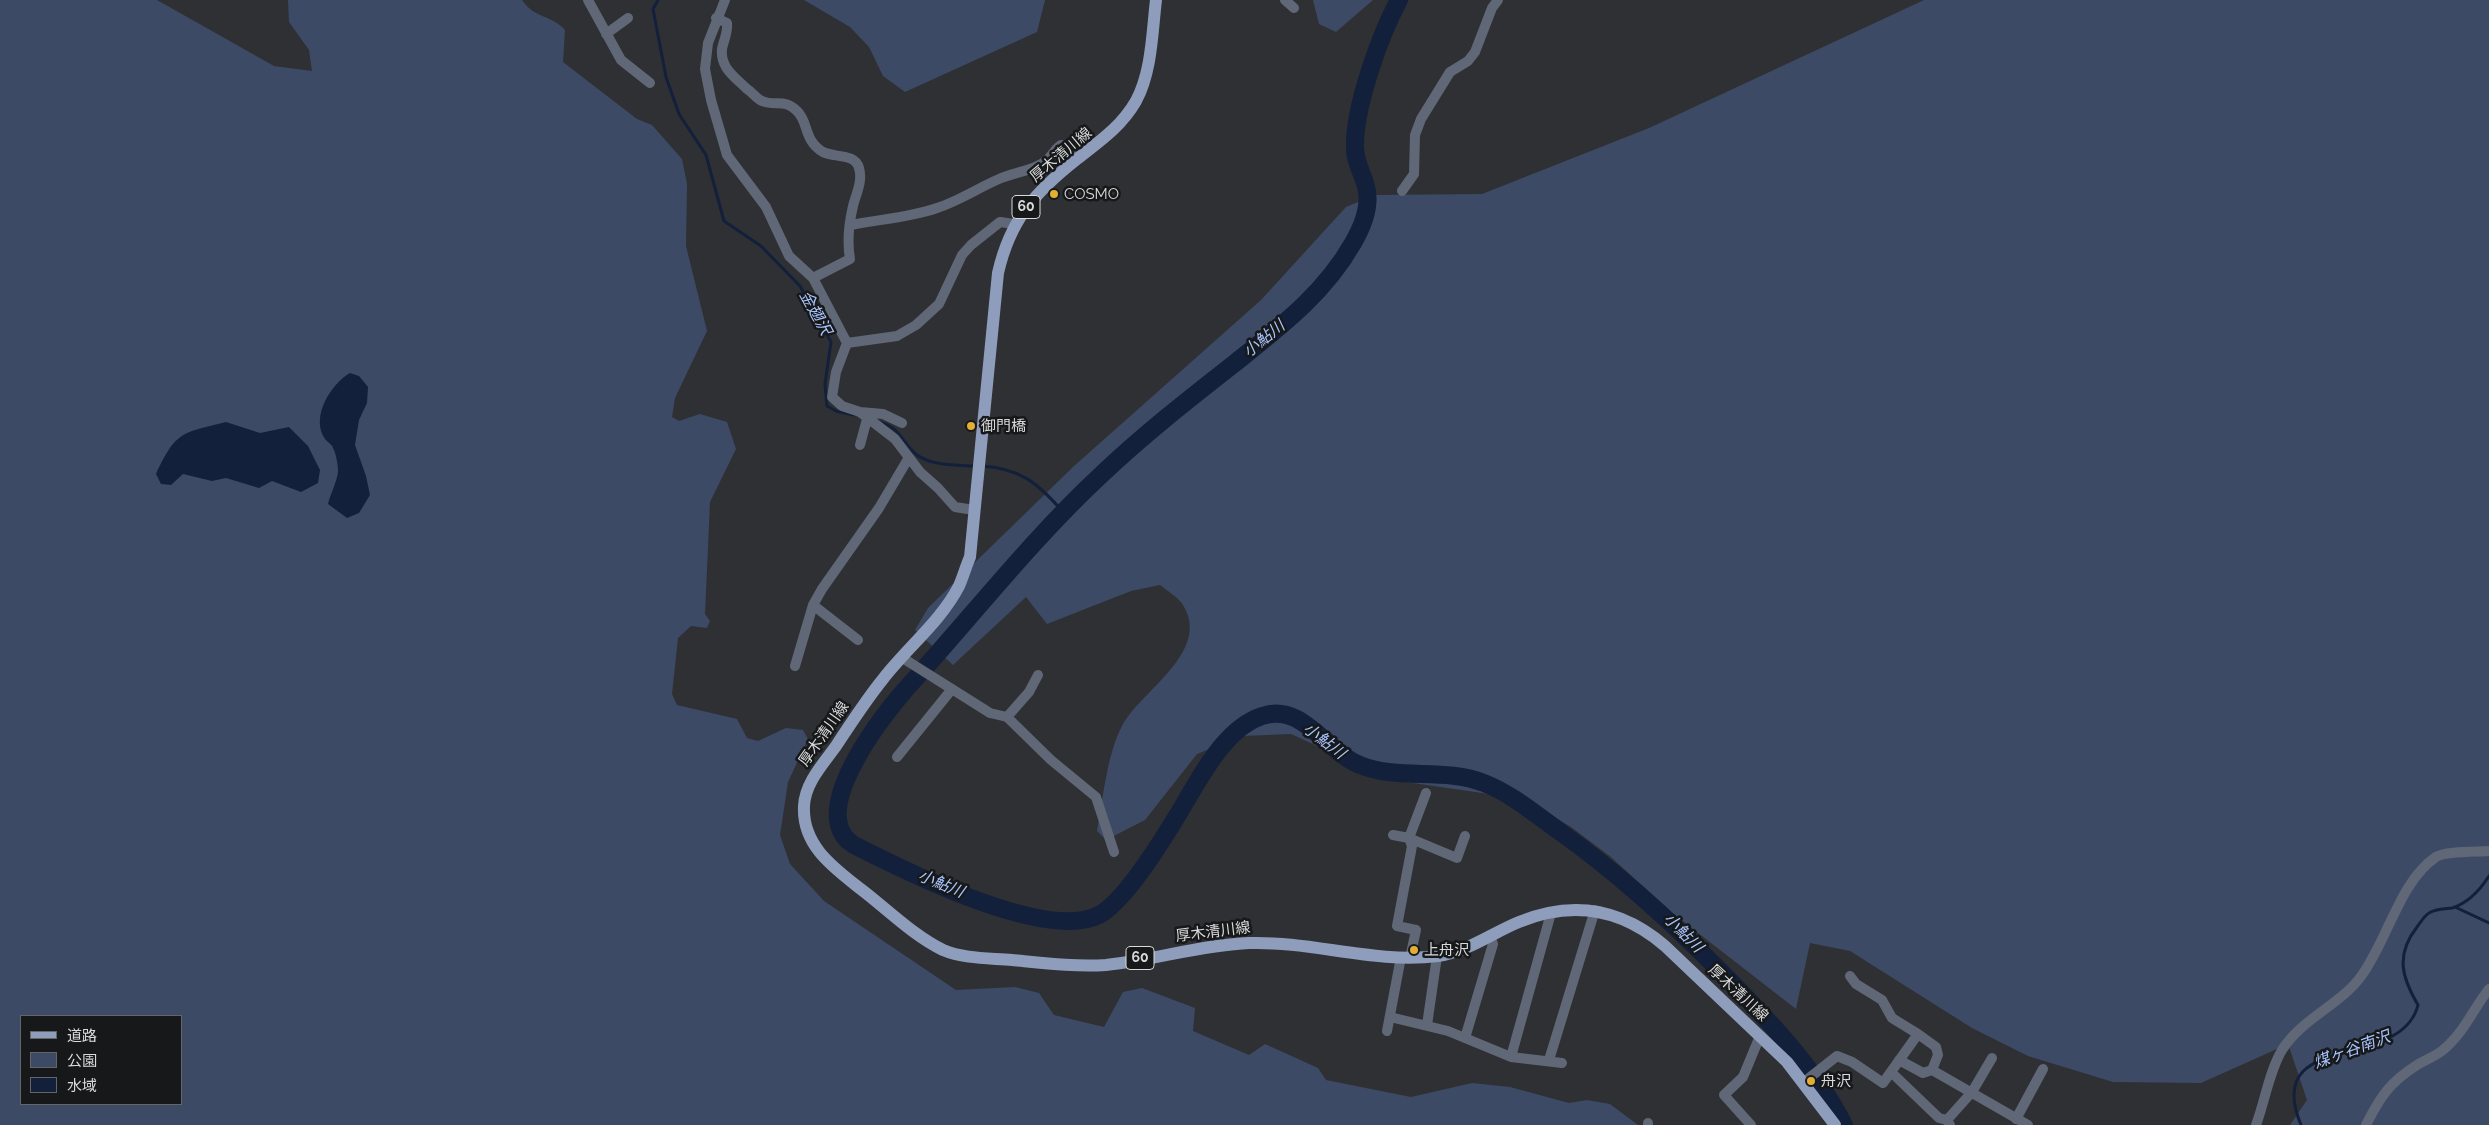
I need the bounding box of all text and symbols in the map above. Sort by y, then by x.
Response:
street label: 厚木清川線 [1026,124,1096,186]
place label: COSMO [1064,185,1119,203]
marker: COSMO [1048,188,1060,200]
road number: 60 [1012,196,1040,218]
water label: 金翅沢 [795,287,835,339]
water label: 小鮎川 [1239,316,1289,362]
place label: 御門橋 [981,417,1026,435]
marker: 御門橋 [965,420,977,432]
street label: 厚木清川線 [795,698,853,770]
water label: 小鮎川 [1299,719,1349,763]
water label: 小鮎川 [915,866,967,902]
water label: 小鮎川 [1659,909,1707,957]
street label: 厚木清川線 [1175,918,1251,946]
place label: 上舟沢 [1424,941,1469,959]
marker: 上舟沢 [1408,944,1420,956]
road number: 60 [1126,946,1154,970]
street label: 厚木清川線 [1704,961,1772,1025]
legend [20,1015,182,1105]
text: 道路 [67,1027,97,1045]
water label: 煤ヶ谷南沢 [2311,1027,2393,1073]
text: 公園 [67,1052,97,1070]
place label: 舟沢 [1821,1072,1851,1090]
marker: 舟沢 [1805,1075,1817,1087]
text: 水域 [67,1077,97,1095]

